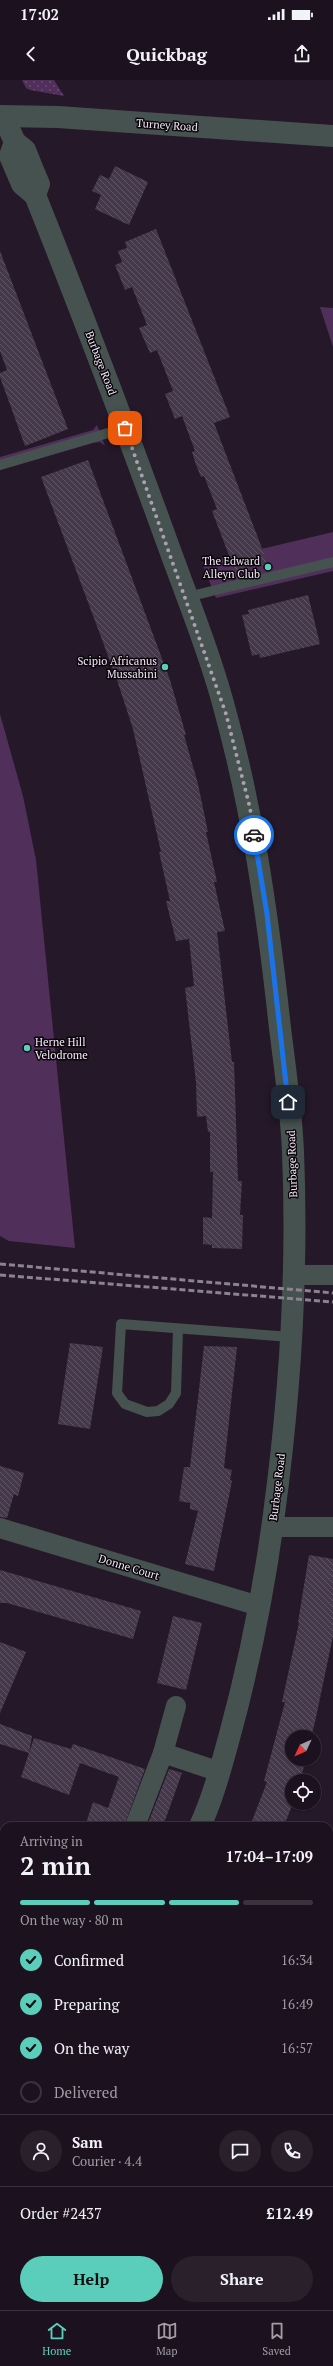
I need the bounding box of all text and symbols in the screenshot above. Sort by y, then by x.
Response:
text: 17:02 [20,4,59,24]
text: Quickbag [126,42,207,66]
icon: back [20,43,42,65]
icon: share [291,43,313,65]
street label: Turney Road [136,116,198,134]
street label: Burbage Road [82,329,120,397]
pin [108,411,142,445]
icon: bag [114,417,136,439]
place label: The Edward Alleyn Club [202,554,260,581]
marker: The Edward Alleyn Club [263,562,273,572]
place label: Scipio Africanus Mussabini [77,654,157,681]
marker: Scipio Africanus Mussabini [160,662,170,672]
courier [234,815,274,855]
icon: car [243,824,265,846]
place label: Herne Hill Velodrome [35,1035,88,1062]
marker: Herne Hill Velodrome [22,1043,32,1053]
pin [271,1085,305,1119]
icon: home [277,1091,299,1113]
street label: Burbage Road [284,1130,300,1198]
street label: Burbage Road [266,1453,288,1521]
street label: Donne Court [97,1551,161,1583]
north arrow [285,1730,321,1766]
map controls [285,1730,321,1810]
button: locate [285,1774,321,1810]
text: Arriving in [20,1832,83,1850]
text: 17:04–17:09 [226,1846,313,1866]
text: 2 min [20,1848,91,1882]
text: On the way · 80 m [20,1911,123,1929]
icon: check [20,1949,42,1971]
text: Confirmed [54,1950,124,1970]
text: 16:34 [281,1951,313,1969]
icon: check [20,1993,42,2015]
text: Preparing [54,1994,119,2014]
text: 16:49 [281,1995,313,2013]
icon: check [20,2037,42,2059]
text: On the way [54,2038,129,2058]
text: 16:57 [281,2039,313,2057]
text: Delivered [54,2082,118,2102]
button: person [20,2130,62,2172]
button: chat [219,2130,261,2172]
button: phone [271,2130,313,2172]
text: Sam [72,2132,103,2152]
text: Courier · 4.4 [72,2152,142,2170]
text: Order #2437 [20,2203,102,2223]
text: £12.49 [266,2203,313,2223]
button: Help [20,2256,163,2302]
button: Share [171,2256,313,2302]
tab: Home [42,2320,71,2358]
tab: Map [156,2320,178,2358]
tab: Saved [262,2320,291,2358]

